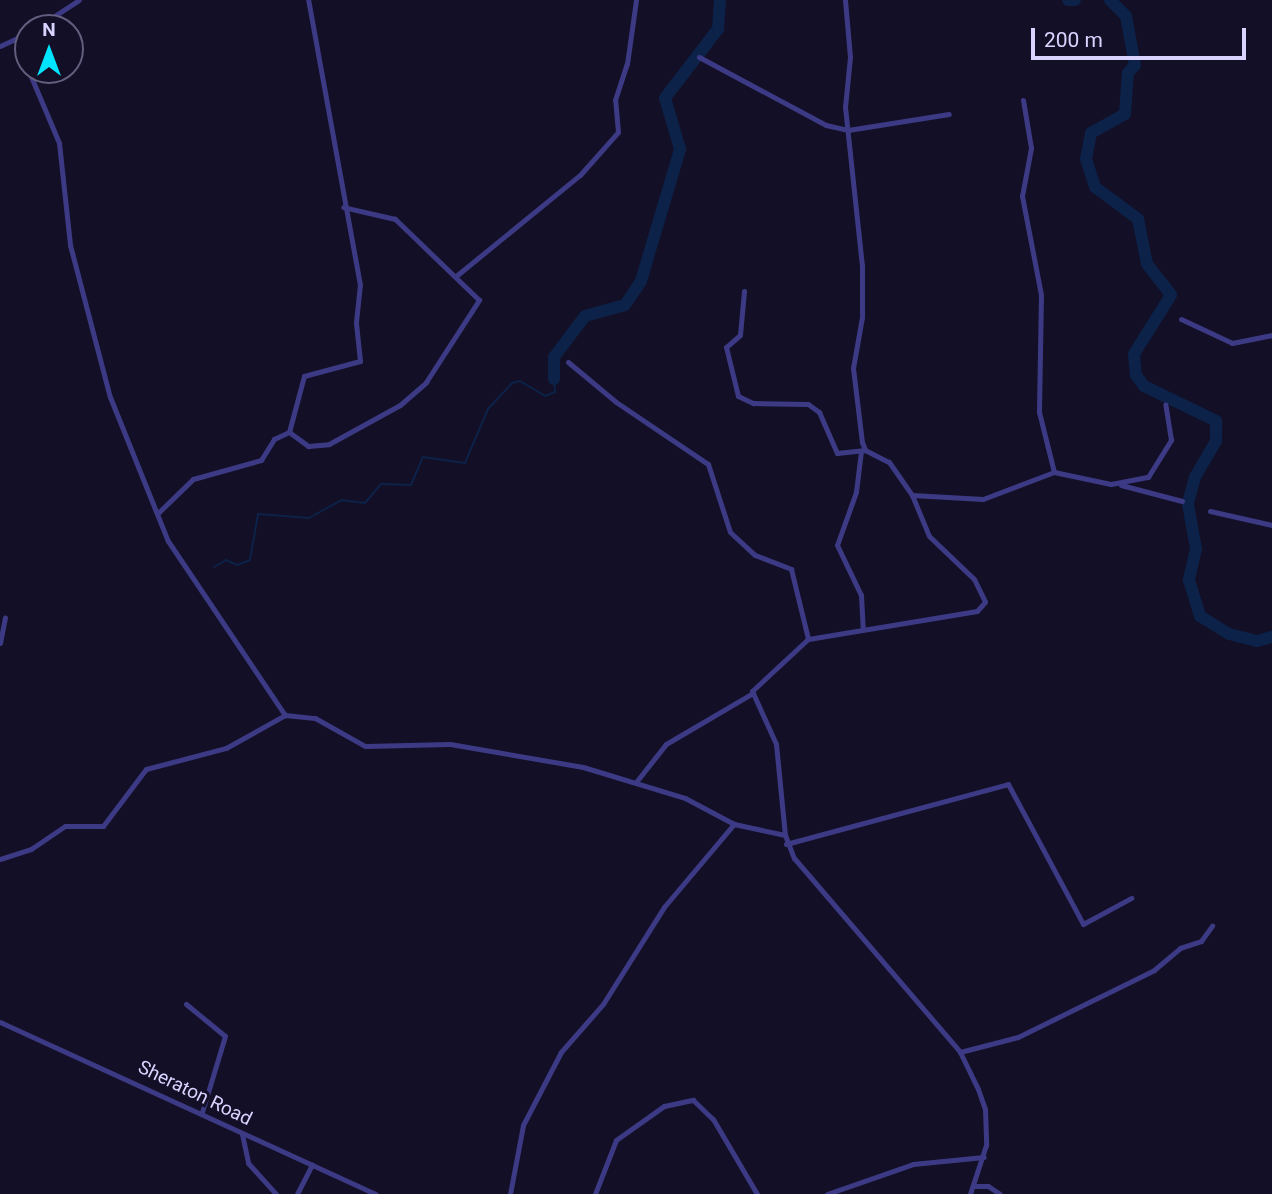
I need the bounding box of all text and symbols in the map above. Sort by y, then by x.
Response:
north arrow [14,14,84,84]
scale bar [1034,14,1249,58]
text: N [42,18,56,41]
text: 200 m [1044,28,1103,52]
street label: Sheraton Road [134,1056,256,1130]

